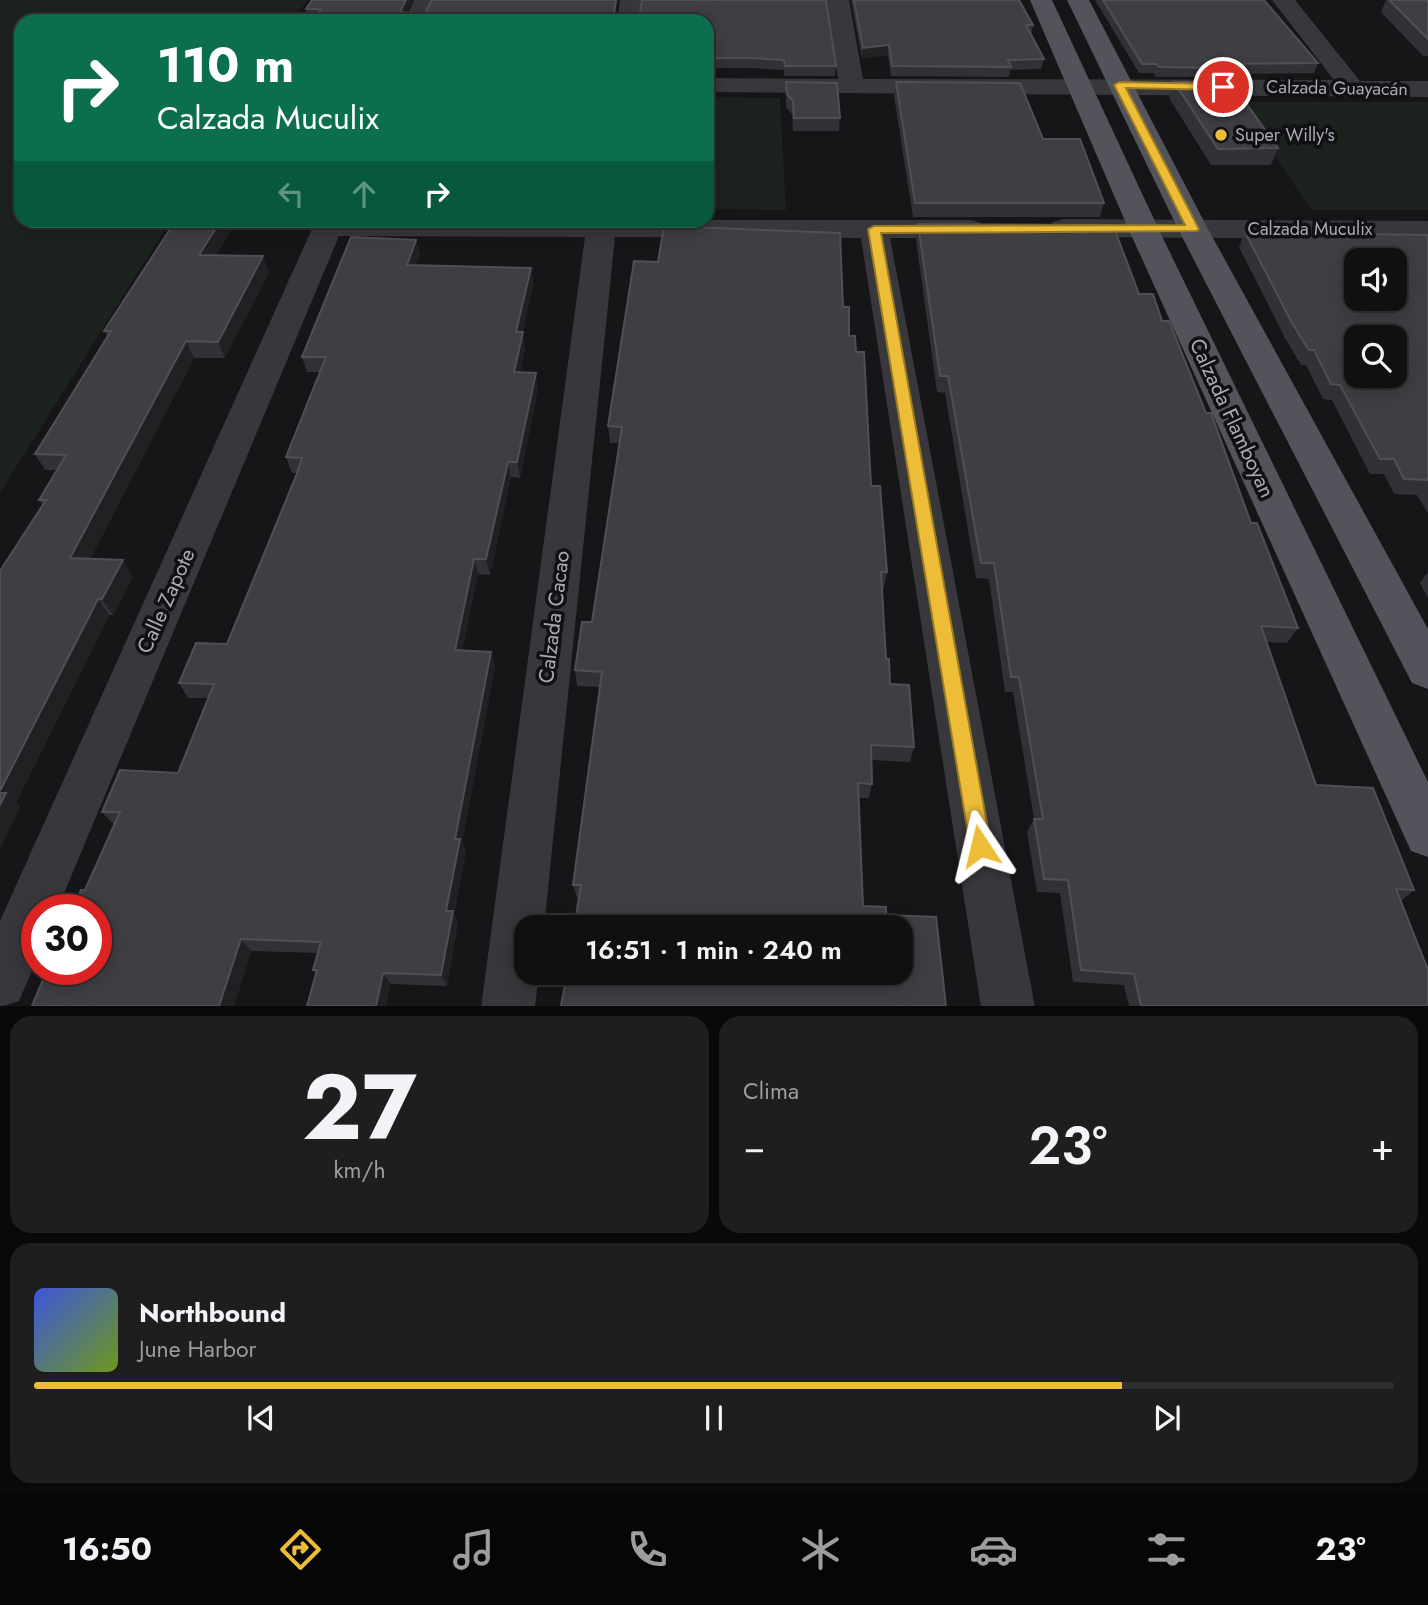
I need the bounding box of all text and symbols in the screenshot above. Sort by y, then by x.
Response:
text: 110 m [157,30,294,100]
icon: right [42,42,133,133]
pin [1193,57,1253,117]
icon: arrive [1204,68,1242,106]
street label: Calzada Guayacán [1266,74,1408,102]
text: Calzada Muculix [157,95,379,141]
place label: Super Willy's [1235,122,1335,148]
marker: Super Willy's [1213,127,1229,143]
icon: left [272,175,310,213]
icon: ahead [345,175,383,213]
icon: right [418,175,456,213]
street label: Calzada Muculix [1248,216,1373,242]
map controls [1344,248,1407,388]
button: sound [1344,248,1407,311]
button: search [1344,325,1407,388]
street label: Calzada Flamboyan [1182,333,1282,503]
street label: Calle Zapote [129,544,203,658]
street label: Calzada Cacao [531,549,577,685]
position arrow [943,809,1017,883]
speed limit sign: 30 [21,894,112,985]
text: 16:51 · 1 min · 240 m [585,931,842,969]
text: 27 [302,1042,417,1173]
text: Clima [743,1074,799,1108]
text: 23° [1029,1108,1107,1184]
text: − [743,1119,765,1174]
text: + [1371,1119,1394,1174]
text: km/h [334,1153,385,1187]
text: Northbound [139,1294,286,1332]
text: June Harbor [139,1332,256,1366]
icon: previous [242,1399,280,1437]
icon: pause [695,1399,733,1437]
icon: next [1148,1399,1186,1437]
icon: directions [276,1525,325,1574]
icon: music [449,1525,498,1574]
icon: phone [623,1525,672,1574]
icon: climate [796,1525,845,1574]
icon: car [969,1525,1018,1574]
icon: filters [1142,1525,1191,1574]
text: 16:50 [62,1526,152,1572]
text: 23° [1315,1526,1366,1572]

